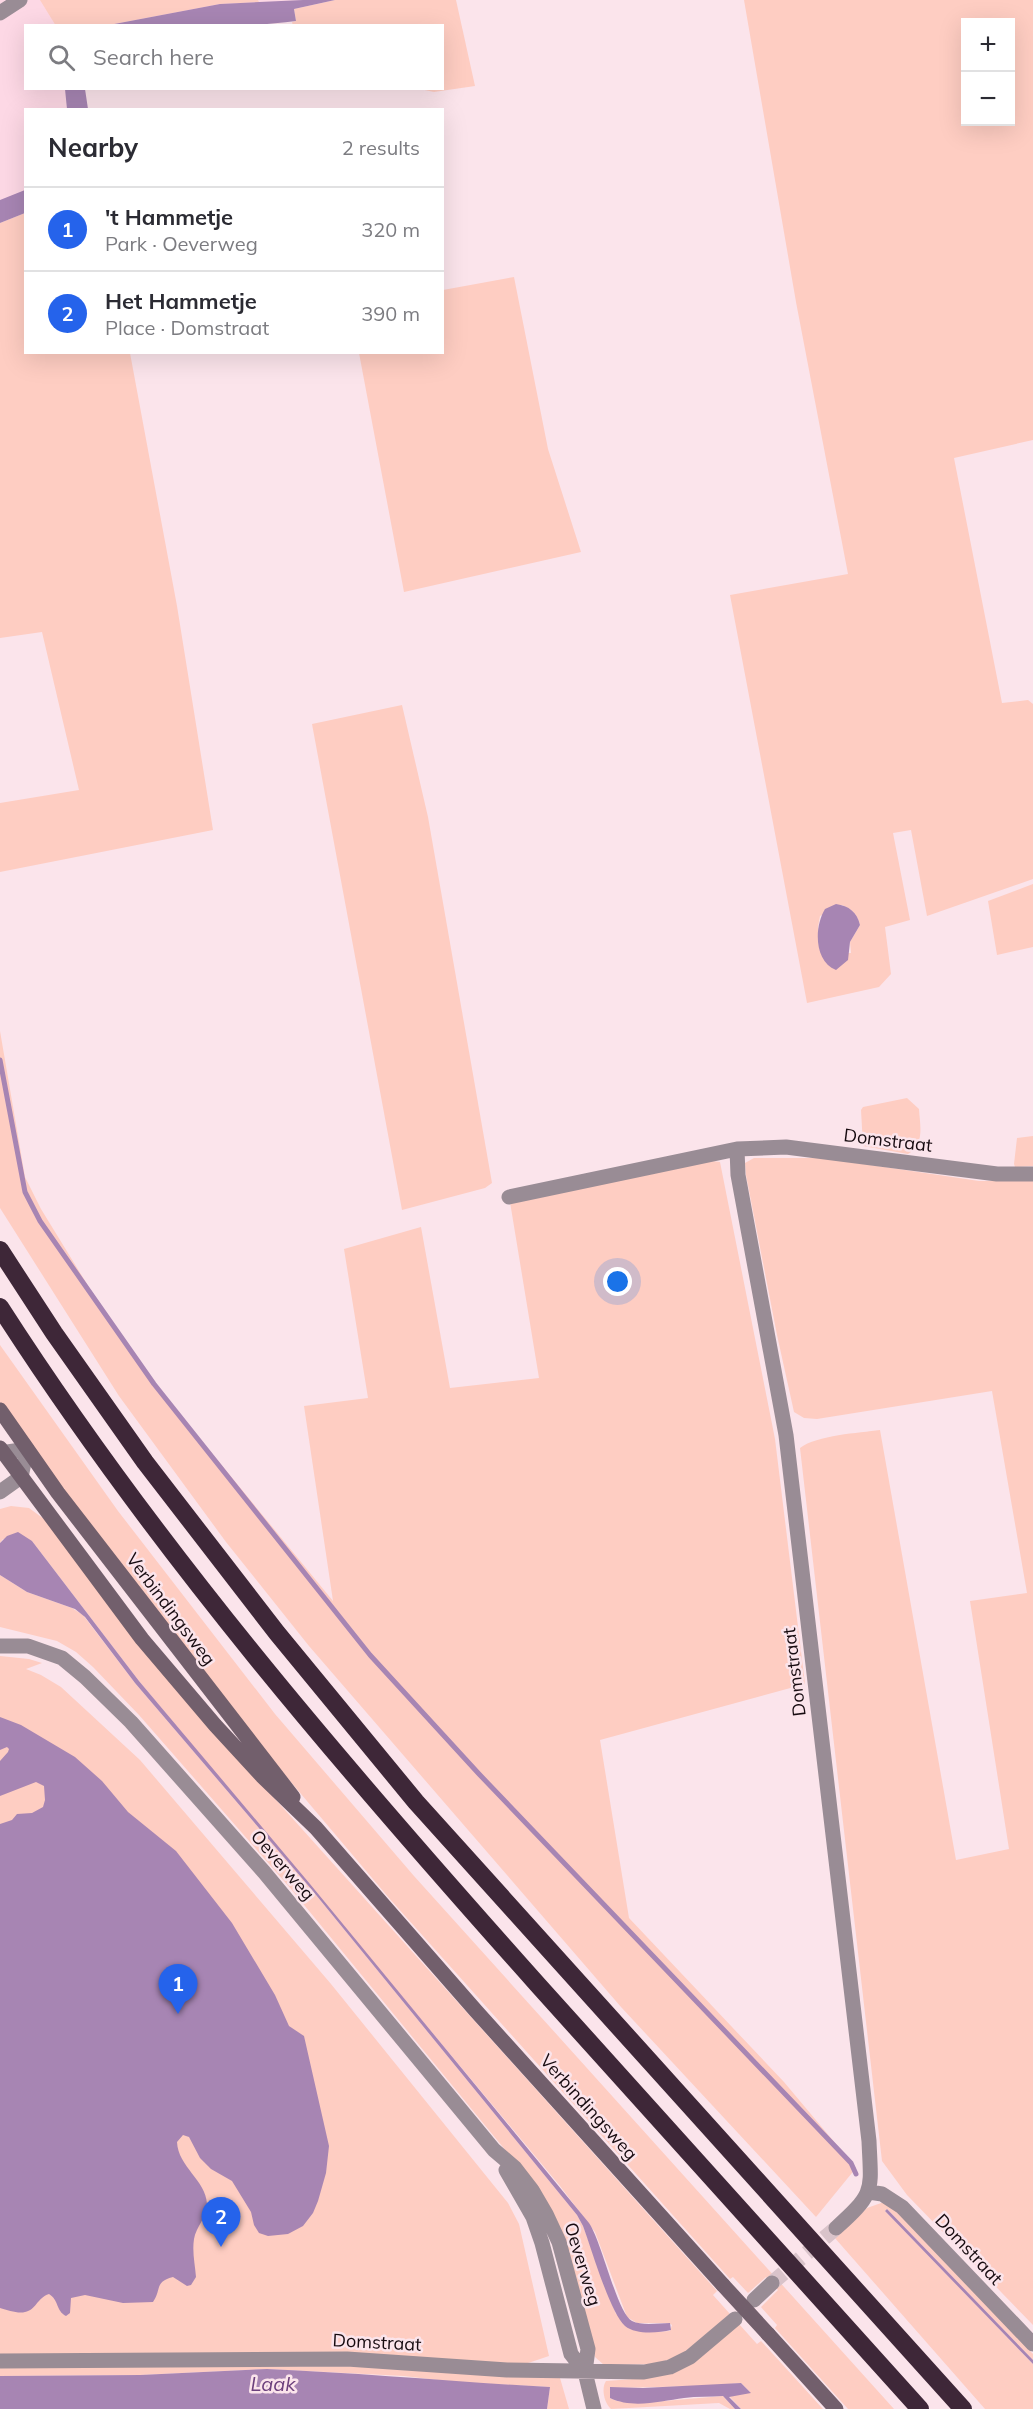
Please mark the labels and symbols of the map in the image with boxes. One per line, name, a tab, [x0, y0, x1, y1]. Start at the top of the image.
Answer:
street label: Domstraat	[842, 1123, 934, 1157]
your location	[603, 1267, 632, 1296]
street label: Verbindingsweg	[121, 1548, 221, 1670]
street label: Domstraat	[777, 1626, 811, 1718]
street label: Oeverweg	[246, 1825, 320, 1905]
pin: 1	[158, 1964, 198, 2014]
street label: Verbindingsweg	[535, 2049, 643, 2165]
pin: 2	[202, 2198, 240, 2247]
street label: Domstraat	[930, 2209, 1008, 2289]
street label: Oeverweg	[559, 2220, 607, 2308]
street label: Domstraat	[332, 2328, 422, 2356]
water label: Laak	[250, 2371, 296, 2396]

